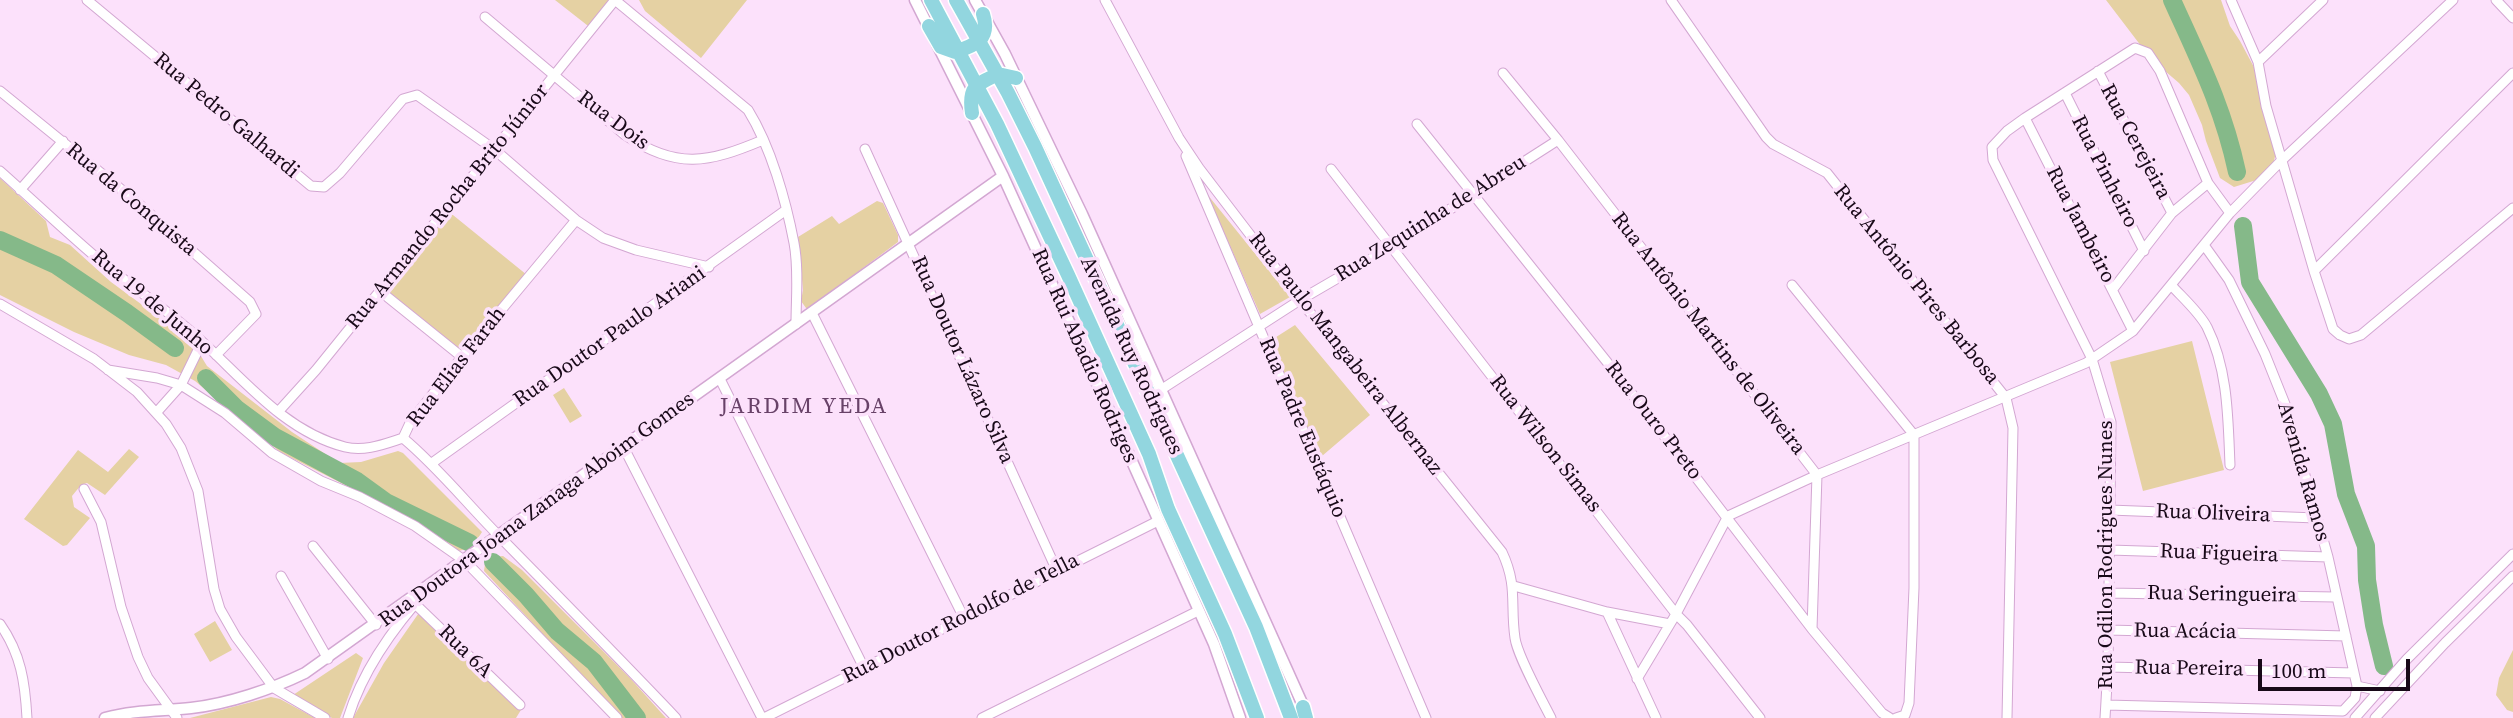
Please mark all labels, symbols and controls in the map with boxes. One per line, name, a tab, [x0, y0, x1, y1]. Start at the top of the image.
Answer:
street label: Rua Pedro Galhardi	[148, 48, 304, 184]
street label: Rua Armando Rocha Brito Júnior	[341, 79, 555, 335]
street label: Rua Cerejeira	[2094, 80, 2176, 204]
street label: Rua Dois	[572, 86, 654, 156]
street label: Rua Pinheiro	[2065, 112, 2143, 232]
street label: Rua da Conquista	[61, 138, 201, 262]
street label: Rua Zequinha de Abreu	[1331, 150, 1531, 288]
street label: Rua Jambeiro	[2040, 163, 2120, 287]
street label: Rua Antônio Pires Barbosa	[1828, 180, 2004, 390]
street label: Rua Antônio Martins de Oliveira	[1605, 208, 1811, 460]
street label: Rua Paulo Mangabeira Albernaz	[1243, 228, 1447, 480]
street label: Rua 19 de Junho	[86, 245, 218, 361]
street label: Rua Rui Abadio Rodriges	[1025, 245, 1143, 467]
street label: Rua Doutor Lázaro Silva	[905, 252, 1019, 468]
street label: Avenida Ruy Rodrigues	[1074, 253, 1188, 459]
street label: Rua Doutor Paulo Ariani	[509, 261, 711, 413]
street label: Rua Elias Farah	[402, 302, 512, 432]
street label: Rua Padre Eustáquio	[1253, 334, 1351, 522]
street label: Rua Ouro Preto	[1599, 357, 1707, 485]
street label: Rua Wilson Simas	[1483, 370, 1607, 518]
street label: Rua Doutora Joana Zanaga Aboim Gomes	[374, 387, 700, 633]
district label: JARDIM YEDA	[721, 393, 887, 421]
street label: Avenida Ramos	[2271, 399, 2335, 545]
street label: Rua Odilon Rodrigues Nunes	[2094, 420, 2120, 690]
street label: Rua Oliveira	[2155, 499, 2271, 529]
street label: Rua Figueira	[2159, 539, 2279, 569]
street label: Rua Doutor Rodolfo de Tella	[839, 548, 1083, 690]
street label: Rua Seringueira	[2147, 581, 2297, 609]
street label: Rua Acácia	[2133, 619, 2237, 645]
street label: Rua 6A	[433, 620, 497, 684]
scale bar	[2261, 644, 2413, 688]
street label: Rua Pereira	[2134, 655, 2244, 683]
text: 100 m	[2271, 656, 2326, 685]

